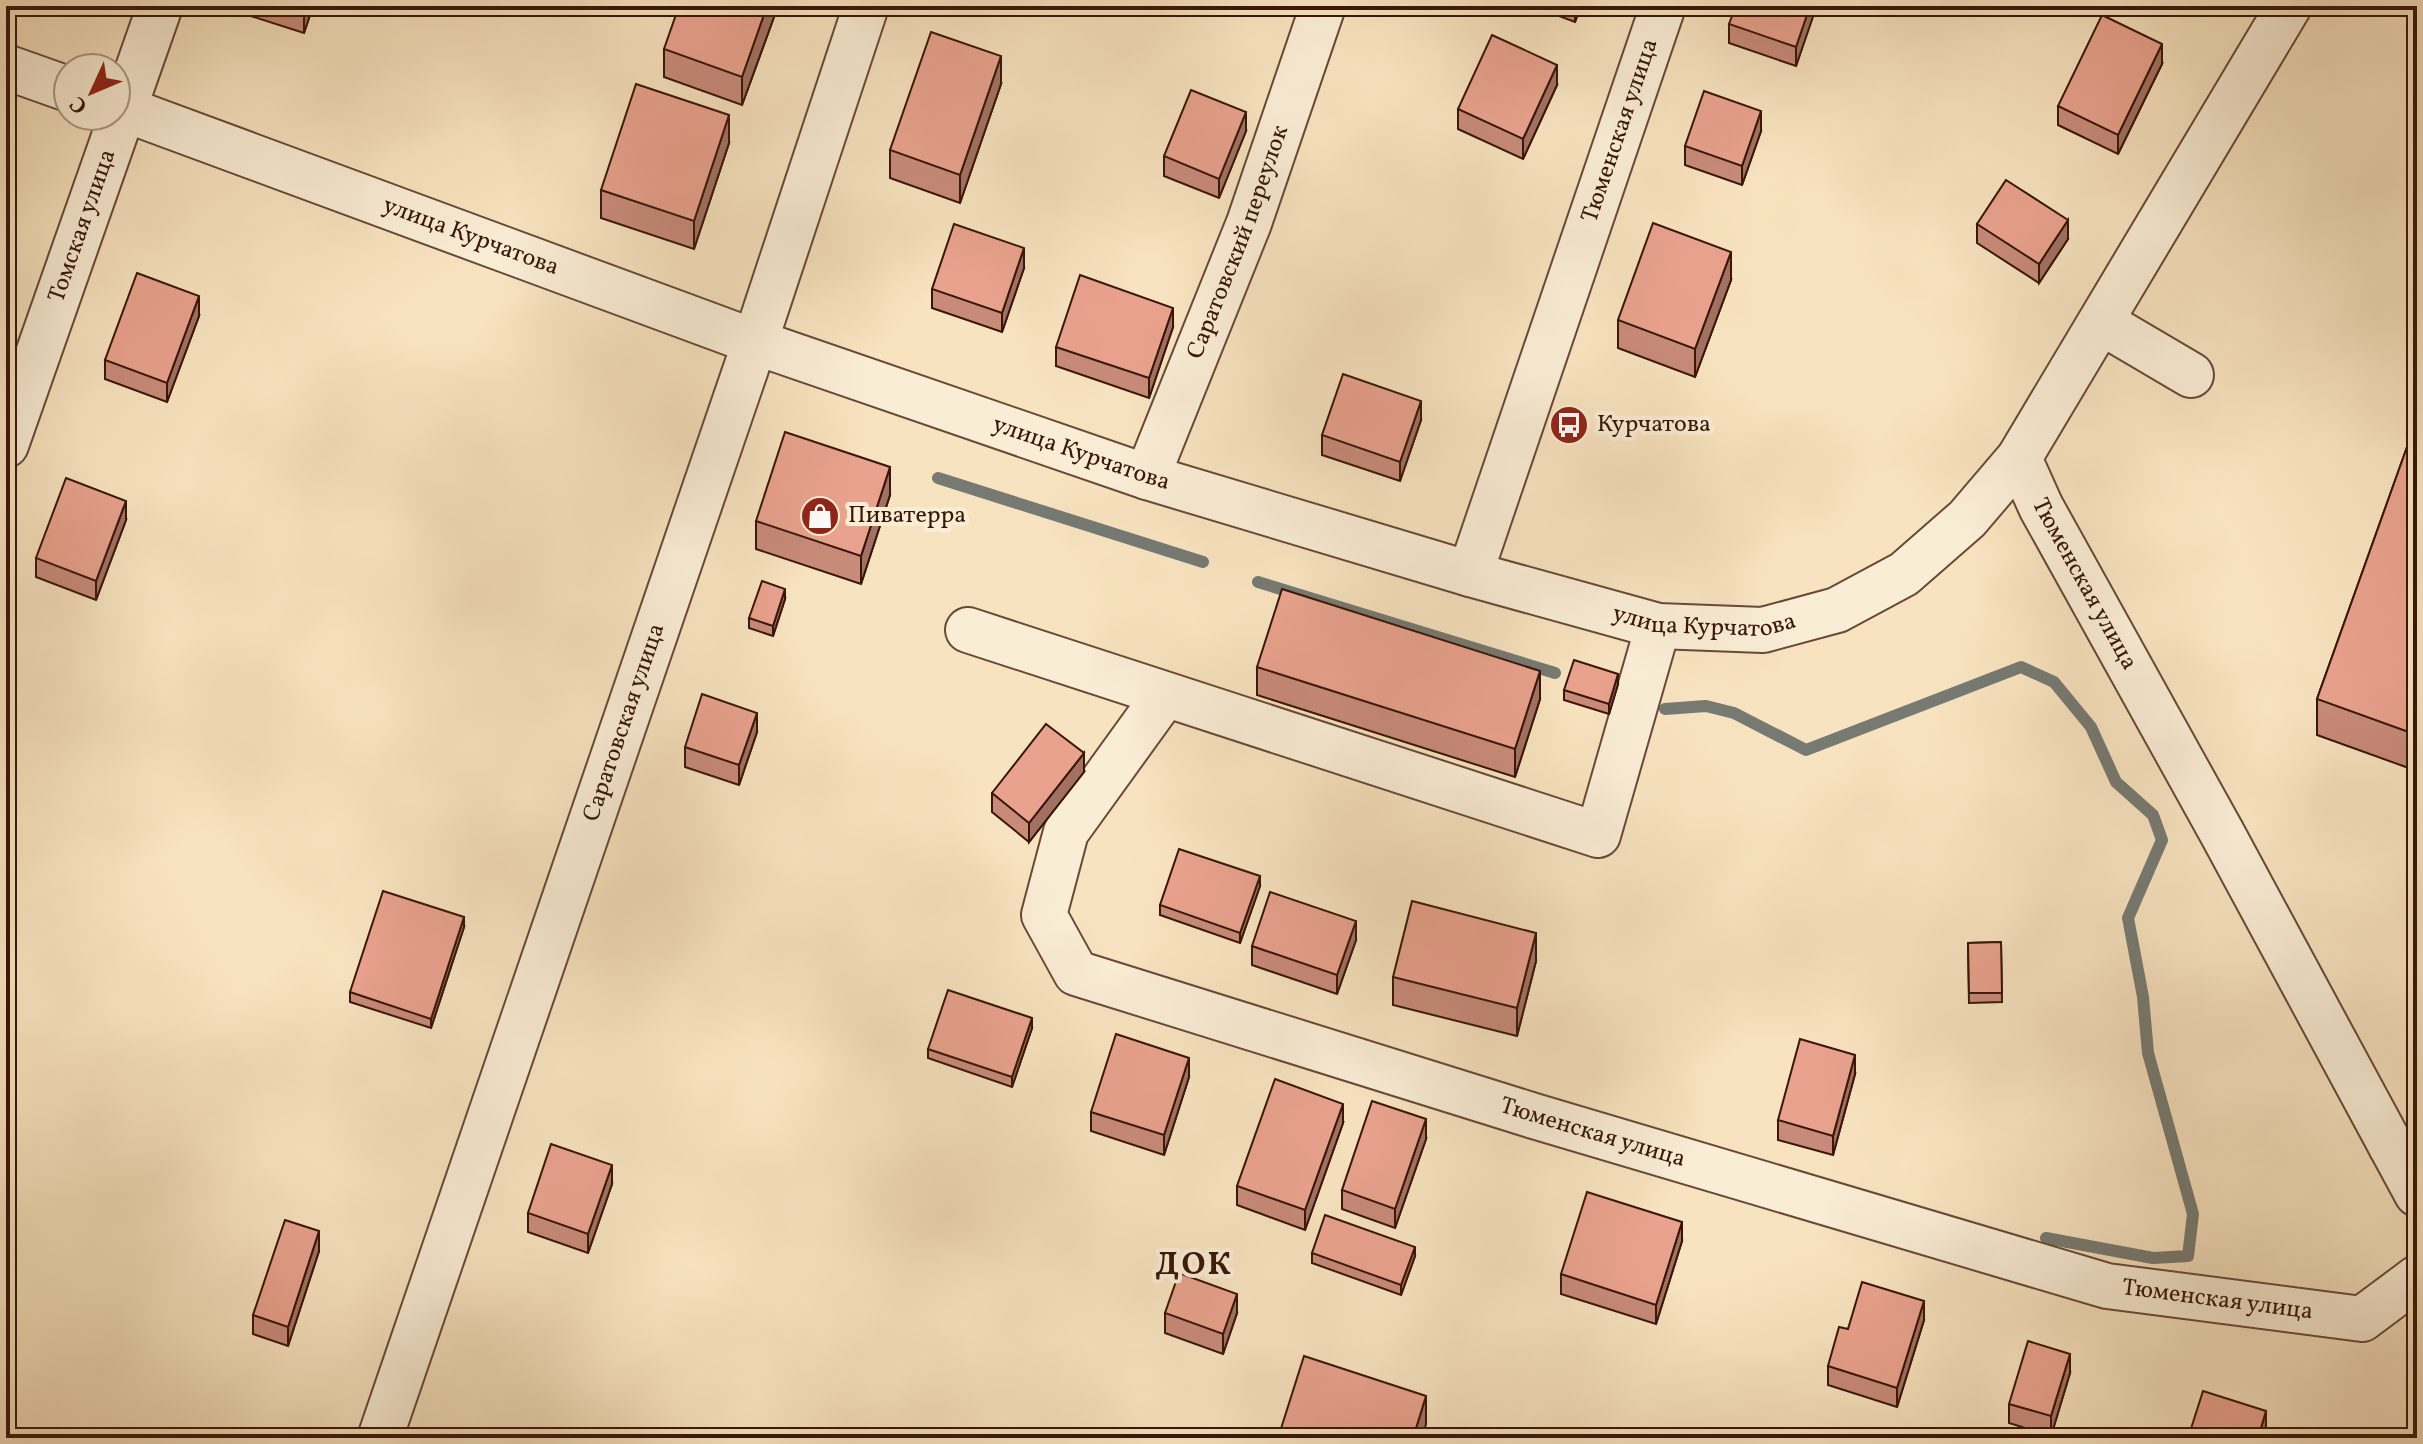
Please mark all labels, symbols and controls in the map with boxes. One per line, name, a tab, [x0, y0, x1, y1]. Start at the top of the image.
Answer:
street label: Тюменская улица	[1574, 34, 1668, 227]
north arrow	[52, 52, 132, 132]
text: С	[63, 88, 95, 120]
street label: Саратовский переулок	[1179, 121, 1298, 364]
street label: Томская улица	[40, 145, 125, 307]
street label: улица Курчатова	[378, 189, 564, 285]
bus stop icon: Курчатова	[1548, 404, 1590, 446]
street label: улица Курчатова	[988, 408, 1174, 500]
place label: Курчатова	[1597, 408, 1711, 442]
street label: Тюменская улица	[2022, 493, 2145, 677]
shop icon: Пиватерра	[799, 495, 841, 537]
place label: Пиватерра	[848, 499, 966, 533]
street label: улица Курчатова	[1608, 597, 1800, 647]
street label: Саратовская улица	[575, 619, 674, 826]
street label: Тюменская улица	[1495, 1089, 1690, 1177]
district label: ДОК	[1155, 1244, 1233, 1288]
street label: Тюменская улица	[2120, 1271, 2315, 1329]

